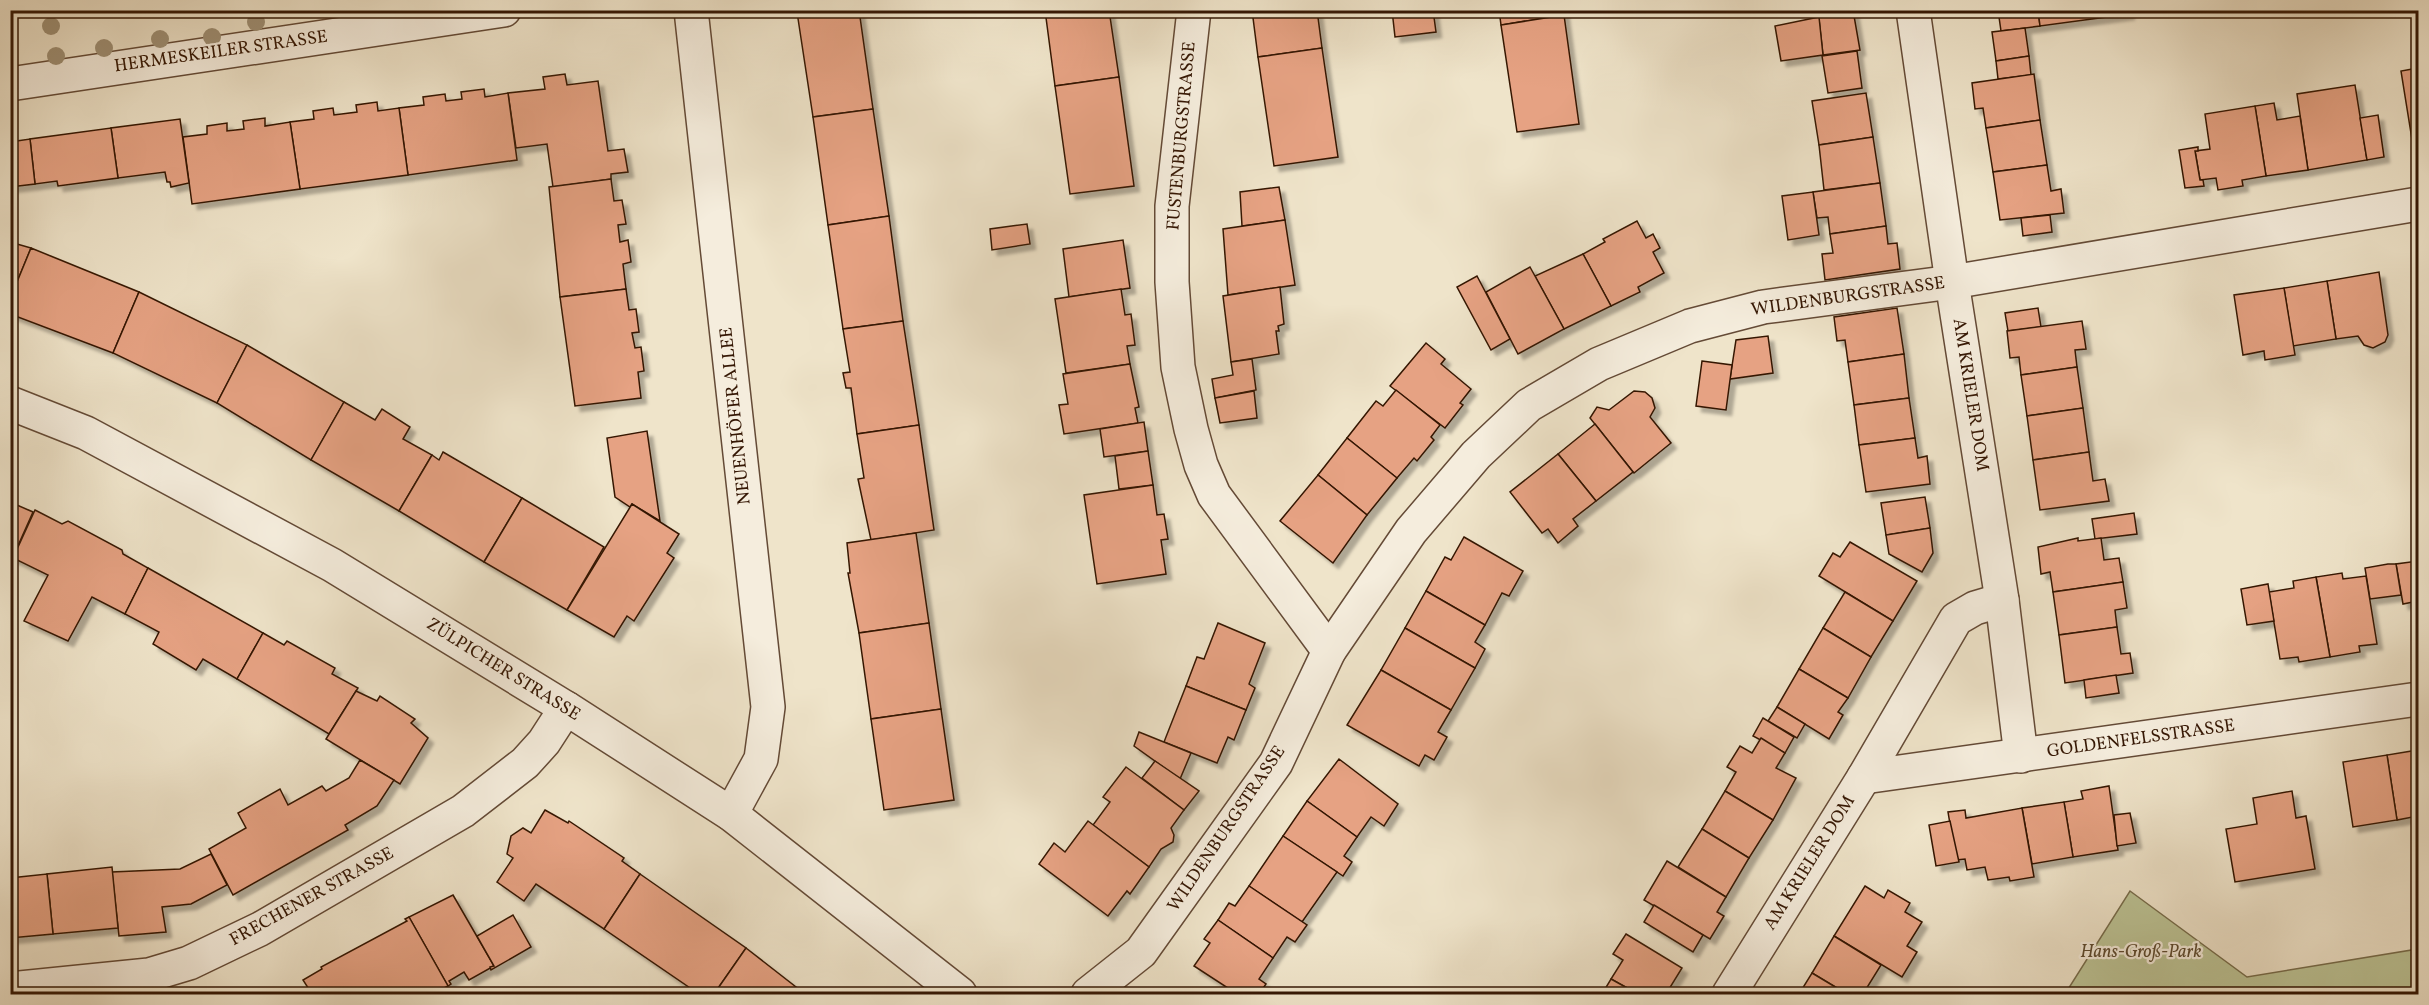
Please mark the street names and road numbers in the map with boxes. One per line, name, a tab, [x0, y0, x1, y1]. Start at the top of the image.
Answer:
street label: HERMESKEILER STRASSE	[113, 25, 330, 79]
street label: FUSTENBURGSTRASSE	[1161, 40, 1203, 231]
street label: WILDENBURGSTRASSE	[1749, 271, 1947, 323]
street label: AM KRIELER DOM	[1946, 317, 1994, 474]
street label: NEUENHÖFER ALLEE	[714, 326, 758, 506]
street label: ZÜLPICHER STRASSE	[421, 612, 585, 728]
street label: GOLDENFELSSTRASSE	[2045, 713, 2237, 765]
street label: WILDENBURGSTRASSE	[1162, 741, 1292, 917]
street label: AM KRIELER DOM	[1758, 791, 1862, 935]
street label: FRECHENER STRASSE	[225, 841, 399, 953]

